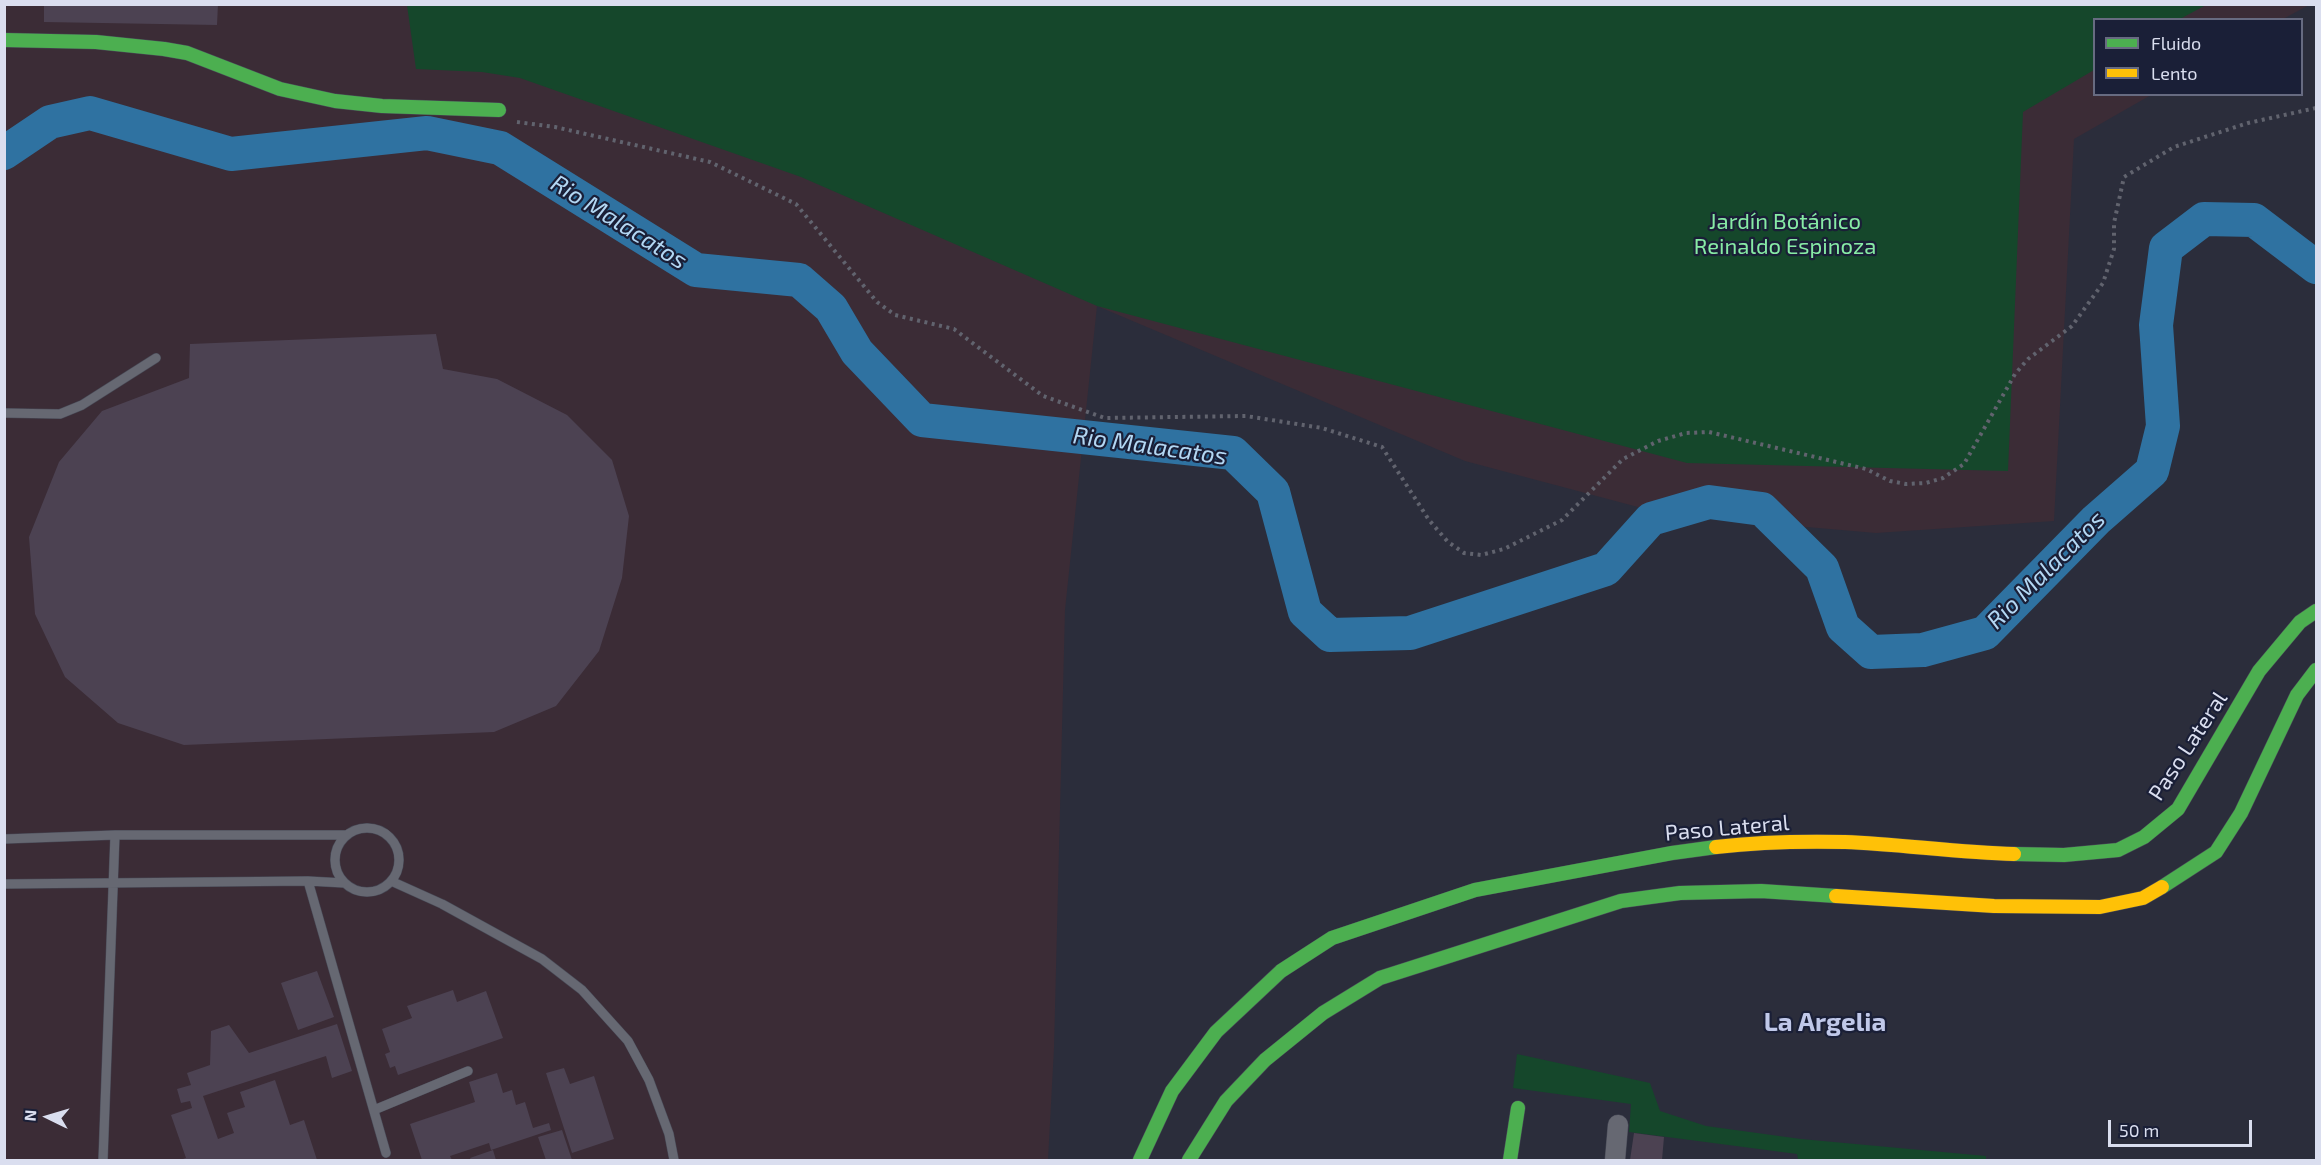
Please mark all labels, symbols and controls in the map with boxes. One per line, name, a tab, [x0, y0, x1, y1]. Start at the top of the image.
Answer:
legend	[2093, 18, 2303, 96]
text: Fluido	[2151, 32, 2201, 54]
text: Lento	[2151, 62, 2197, 84]
water label: Rio Malacatos	[546, 169, 692, 275]
park label: Jardín Botánico Reinaldo Espinoza	[1694, 209, 1876, 260]
water label: Rio Malacatos	[1071, 421, 1229, 471]
water label: Rio Malacatos	[1981, 505, 2111, 635]
street label: Paso Lateral	[2143, 687, 2233, 805]
street label: Paso Lateral	[1664, 809, 1790, 847]
district label: La Argelia	[1764, 1006, 1886, 1038]
north arrow	[18, 1087, 78, 1147]
scale bar	[2111, 1108, 2255, 1146]
text: N	[20, 1109, 40, 1122]
text: 50 m	[2119, 1119, 2159, 1141]

